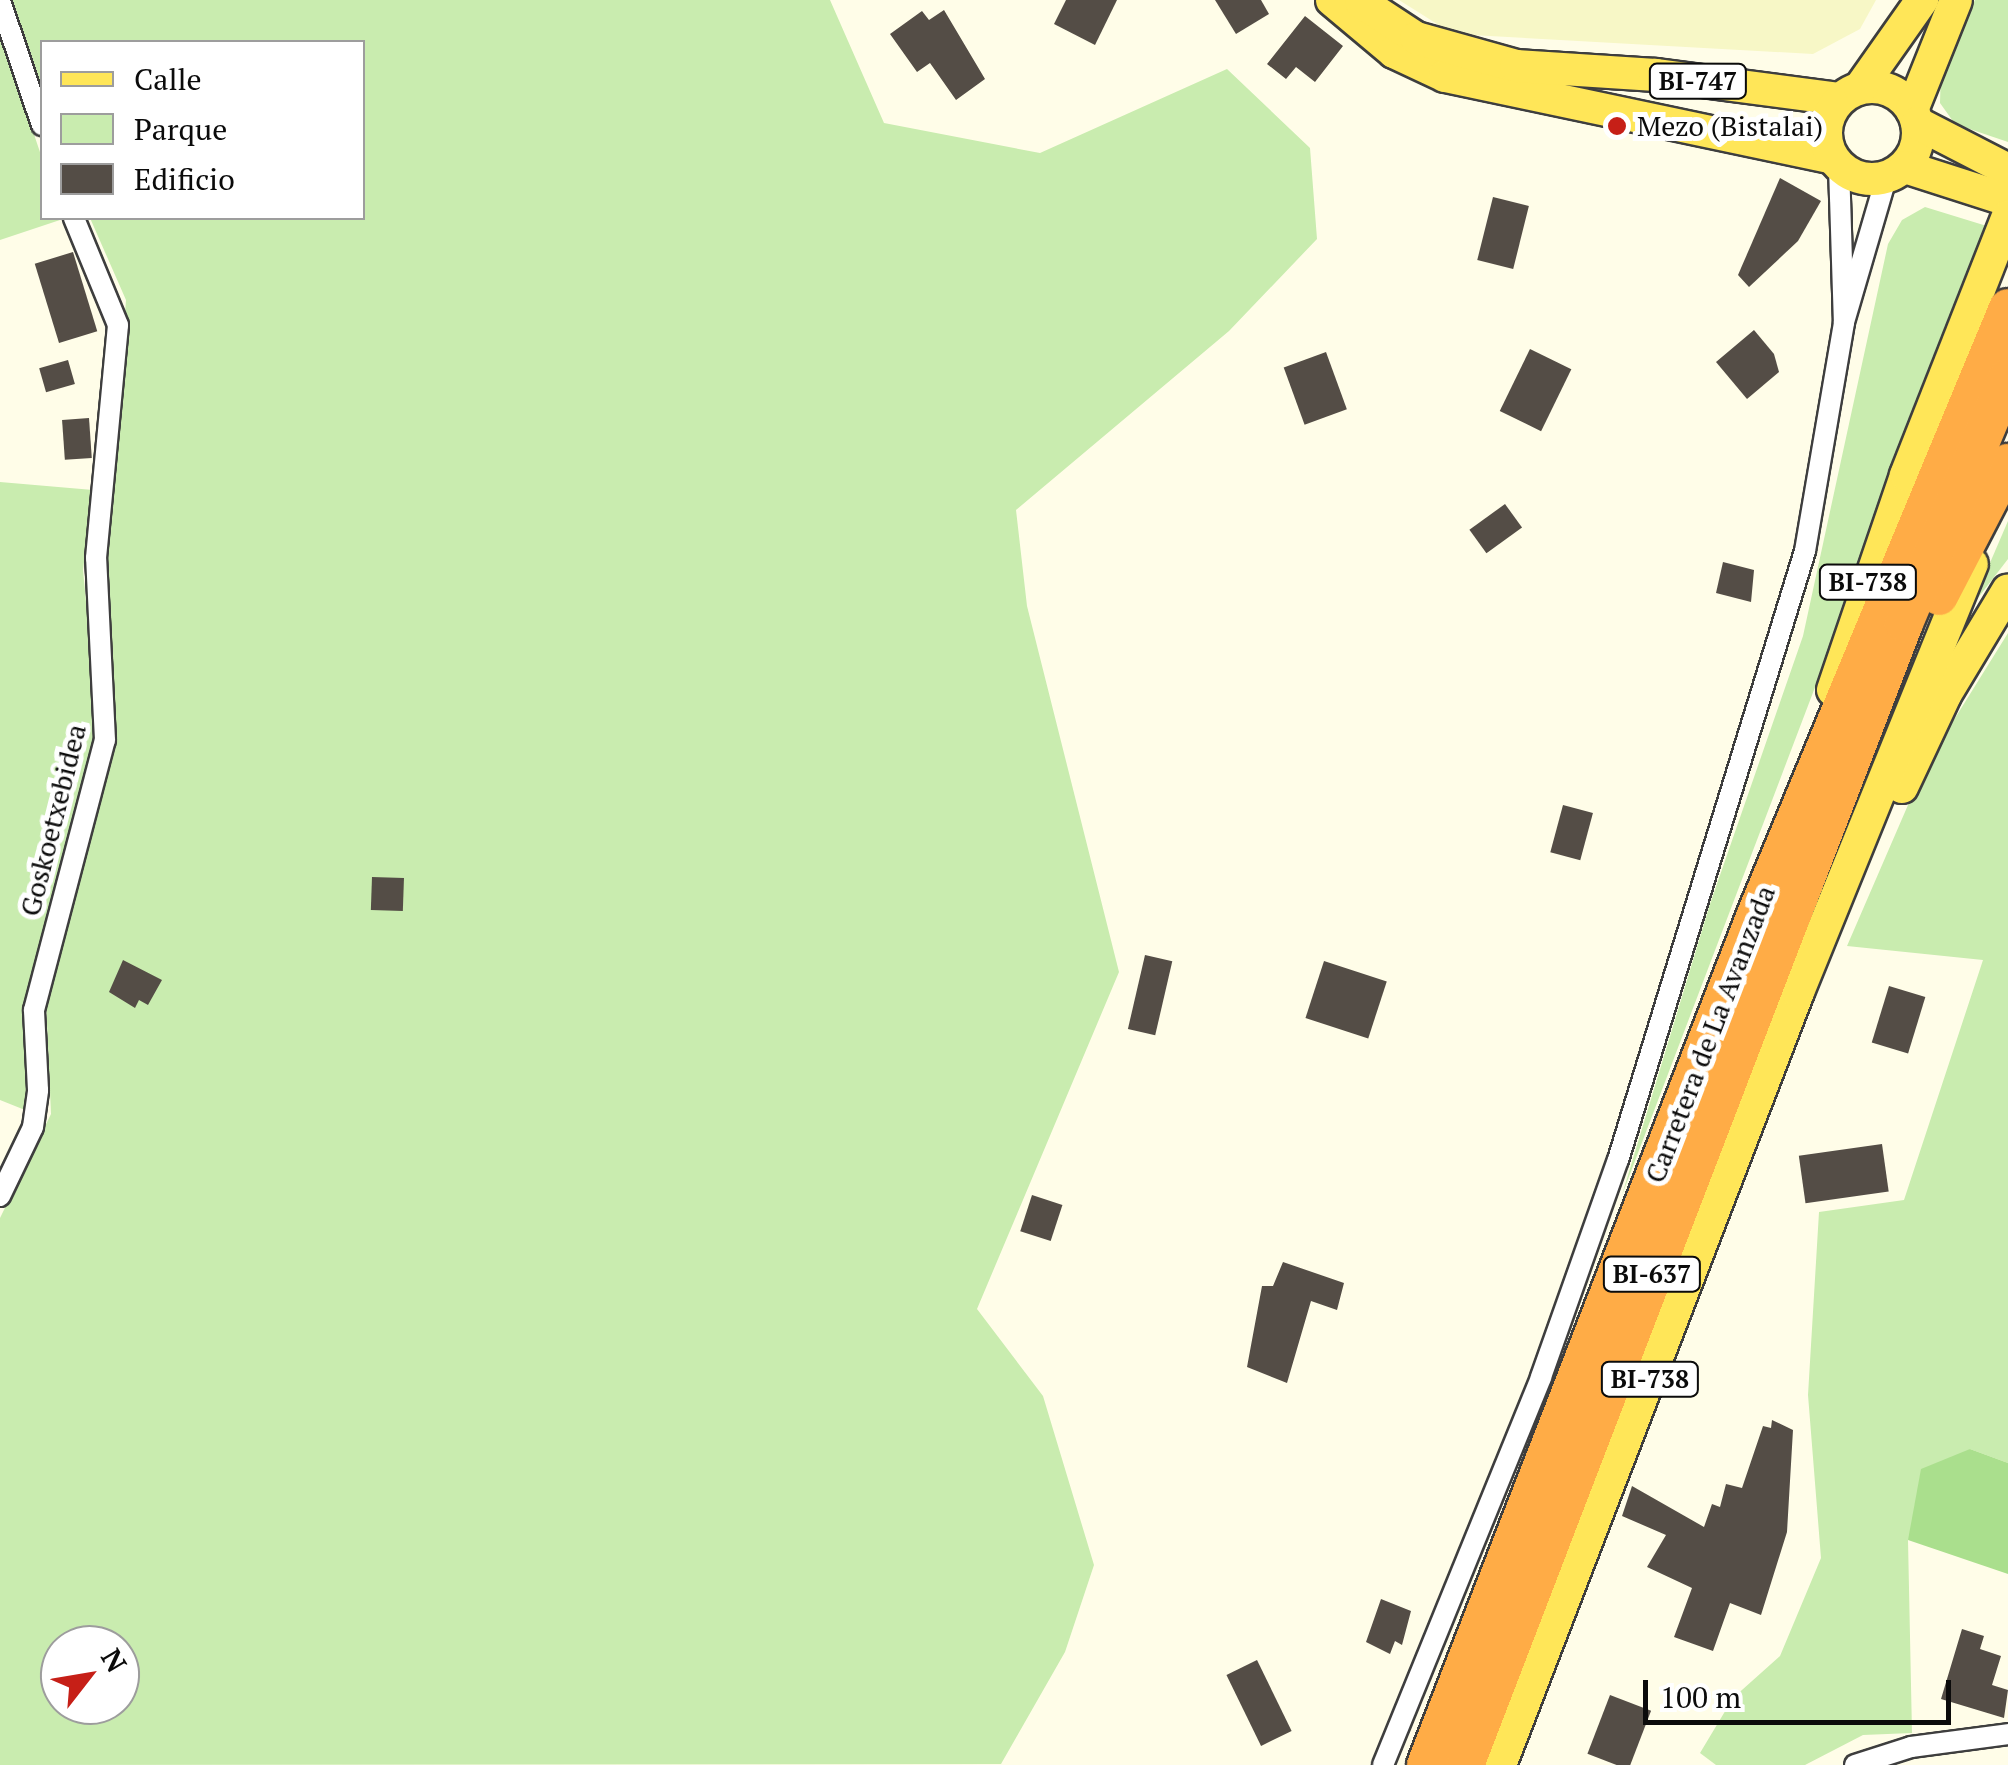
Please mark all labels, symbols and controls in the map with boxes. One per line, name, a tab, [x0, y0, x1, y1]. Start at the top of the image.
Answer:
legend	[40, 40, 365, 220]
text: Calle	[134, 59, 202, 99]
road number: BI-747	[1648, 61, 1748, 101]
text: Parque	[134, 109, 227, 149]
place label: Mezo (Bistalai)	[1637, 109, 1823, 143]
marker: Mezo (Bistalai)	[1606, 115, 1628, 137]
text: Edificio	[134, 159, 235, 199]
road number: BI-738	[1818, 562, 1918, 602]
street label: Goskoetxebidea	[13, 721, 93, 919]
street label: Carretera de La Avanzada	[1638, 880, 1782, 1188]
road number: BI-637	[1602, 1254, 1702, 1294]
road number: BI-738	[1600, 1359, 1700, 1399]
north arrow	[40, 1625, 140, 1725]
text: N	[93, 1642, 136, 1679]
scale bar	[1648, 1660, 1956, 1722]
text: 100 m	[1660, 1677, 1741, 1717]

